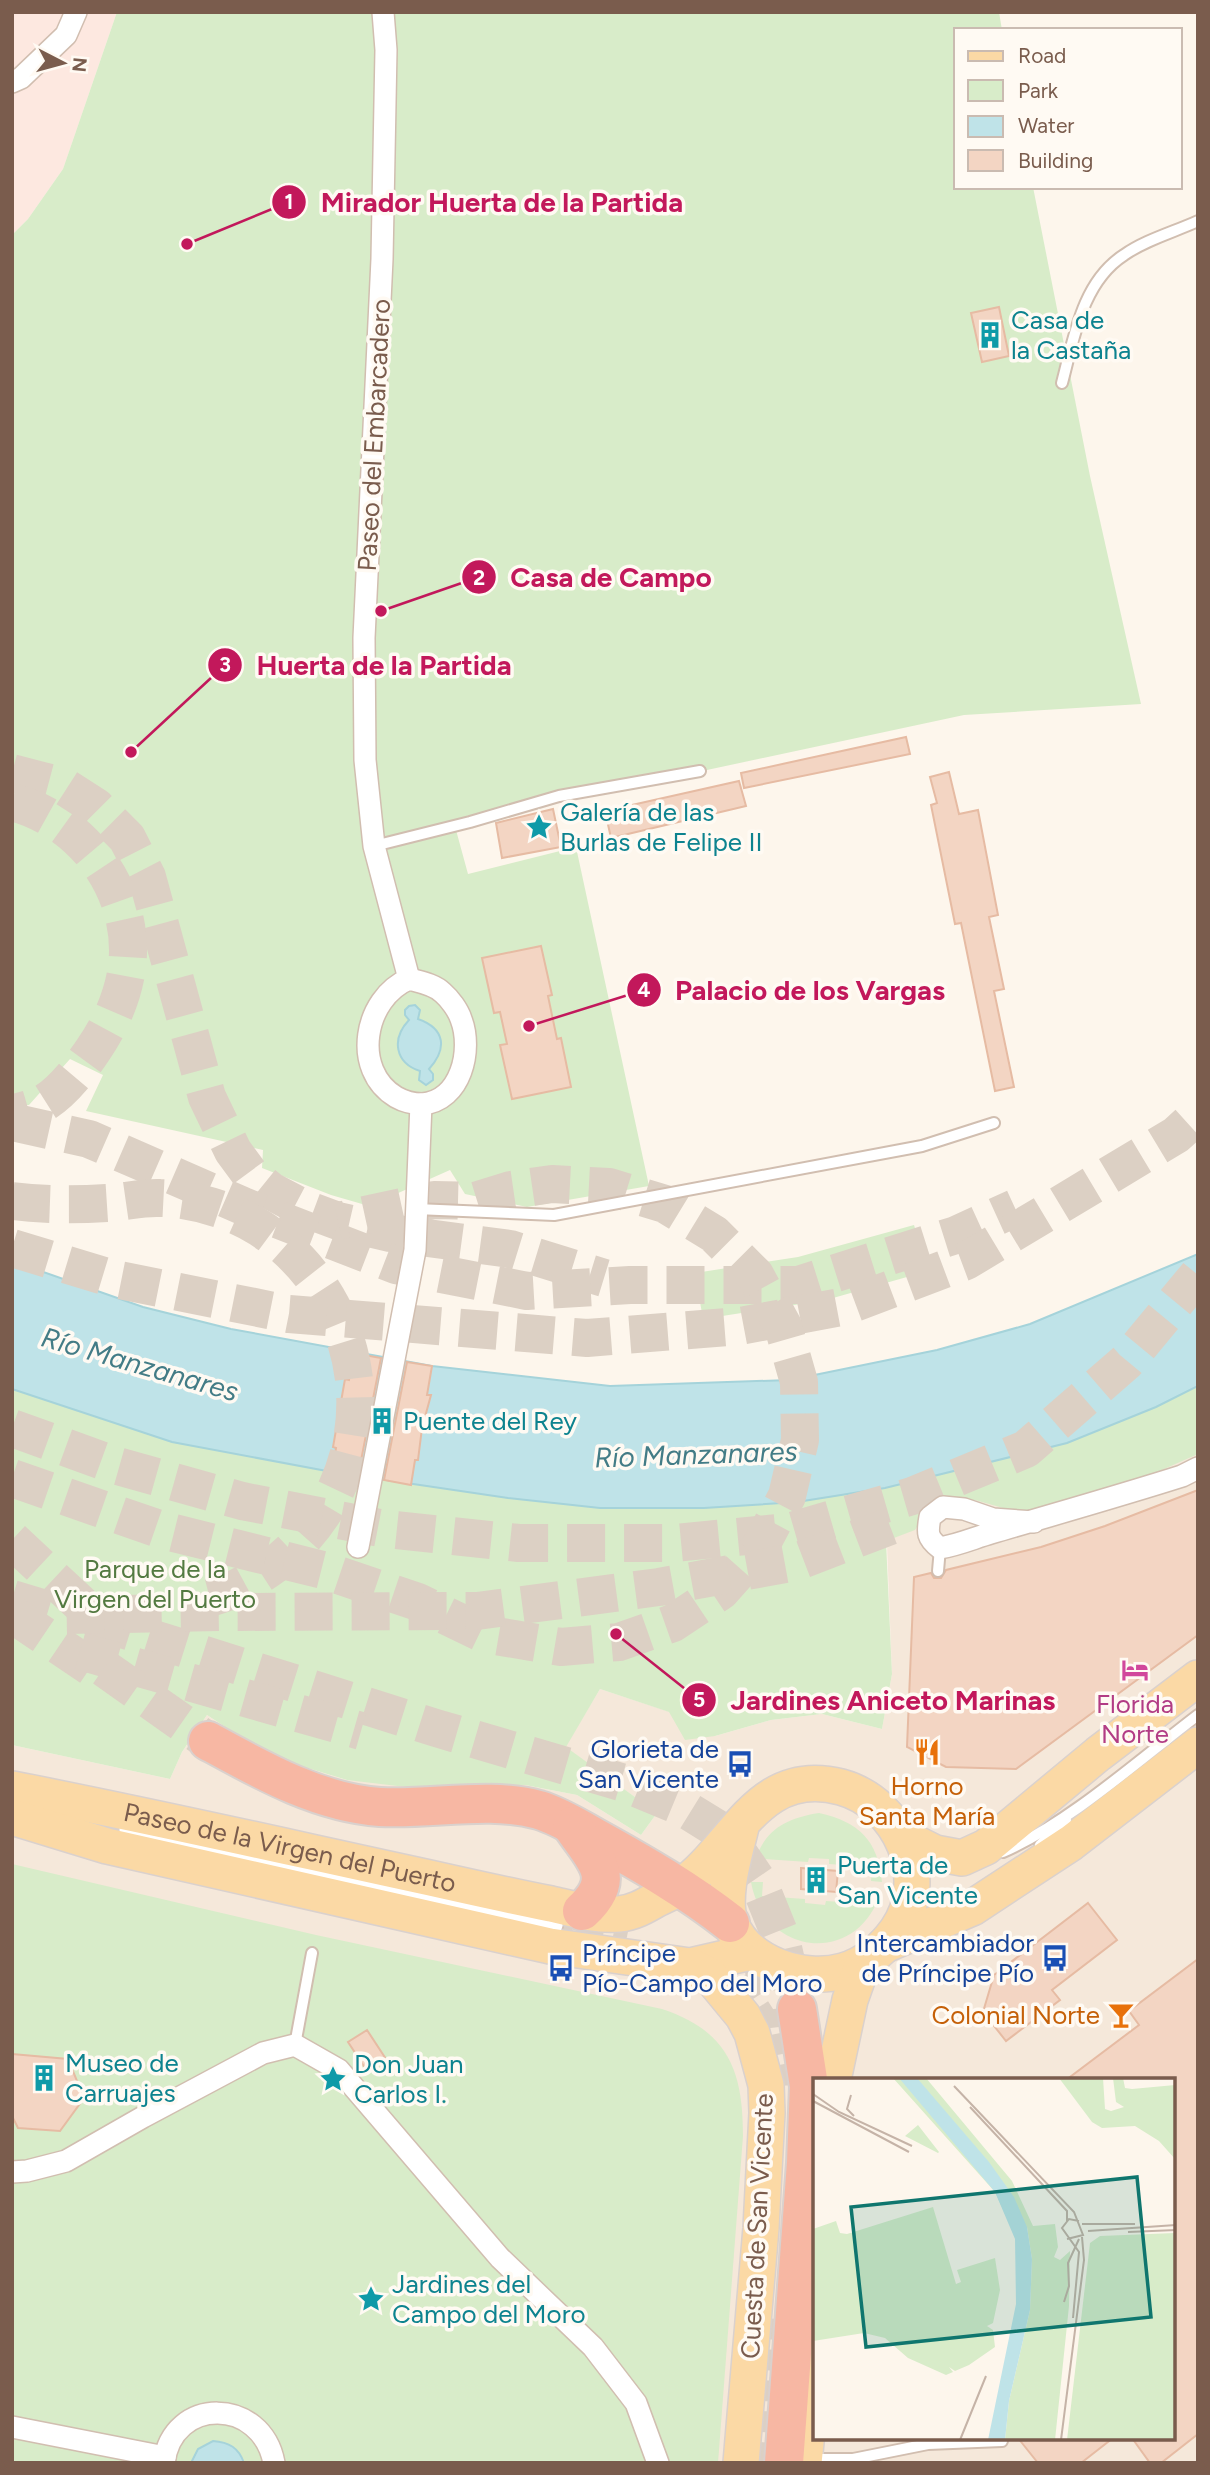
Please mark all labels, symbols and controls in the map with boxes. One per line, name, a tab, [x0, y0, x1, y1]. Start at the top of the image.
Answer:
north arrow	[28, 28, 98, 98]
legend	[954, 28, 1182, 189]
text: Road	[1018, 43, 1066, 68]
text: N	[67, 56, 92, 73]
text: Park	[1018, 78, 1059, 103]
text: Water	[1018, 113, 1074, 138]
text: Building	[1018, 148, 1093, 173]
callout: Mirador Huerta de la Partida	[272, 178, 697, 227]
text: Mirador Huerta de la Partida	[321, 185, 683, 219]
text: 1	[285, 189, 293, 214]
street label: Paseo del Embarcadero	[351, 298, 397, 572]
place label: Casa de la Castaña	[1011, 304, 1131, 366]
building icon: Casa de la Castaña	[975, 320, 1005, 350]
callout: Casa de Campo	[462, 553, 726, 602]
text: Casa de Campo	[510, 560, 712, 594]
text: 2	[473, 565, 485, 590]
callout: Huerta de la Partida	[207, 640, 525, 689]
text: Huerta de la Partida	[256, 648, 512, 682]
text: 3	[219, 652, 231, 677]
place label: Galería de las Burlas de Felipe II	[560, 796, 763, 858]
place icon: Galería de las Burlas de Felipe II	[524, 812, 554, 842]
callout: Palacio de los Vargas	[626, 966, 959, 1015]
text: Palacio de los Vargas	[675, 973, 945, 1007]
text: 4	[637, 977, 651, 1002]
water label: Río Manzanares	[38, 1320, 242, 1408]
place label: Puente del Rey	[403, 1405, 577, 1437]
building icon: Puente del Rey	[367, 1406, 397, 1436]
water label: Río Manzanares	[594, 1433, 798, 1475]
park label: Parque de la Virgen del Puerto	[54, 1553, 256, 1615]
hotel icon: Florida Norte	[1120, 1655, 1150, 1685]
callout: Jardines Aniceto Marinas	[681, 1675, 1069, 1724]
text: Jardines Aniceto Marinas	[731, 1683, 1055, 1717]
text: 5	[693, 1687, 705, 1712]
place label: Florida Norte	[1096, 1688, 1174, 1750]
place label: Glorieta de San Vicente	[578, 1733, 719, 1795]
restaurant icon: Horno Santa María	[912, 1737, 942, 1767]
bus stop icon: Glorieta de San Vicente	[725, 1749, 755, 1779]
place label: Horno Santa María	[859, 1770, 995, 1832]
street label: Paseo de la Virgen del Puerto	[121, 1796, 459, 1899]
place label: Puerta de San Vicente	[837, 1849, 978, 1911]
building icon: Puerta de San Vicente	[801, 1865, 831, 1895]
place label: Intercambiador de Príncipe Pío	[857, 1927, 1034, 1989]
place label: Príncipe Pío-Campo del Moro	[582, 1937, 823, 1999]
bus stop icon: Intercambiador de Príncipe Pío	[1040, 1943, 1070, 1973]
bus stop icon: Príncipe Pío-Campo del Moro	[546, 1953, 576, 1983]
place label: Colonial Norte	[931, 1999, 1100, 2031]
bar icon: Colonial Norte	[1106, 2000, 1136, 2030]
place label: Museo de Carruajes	[65, 2047, 179, 2109]
place label: Don Juan Carlos I.	[354, 2048, 464, 2110]
building icon: Museo de Carruajes	[29, 2063, 59, 2093]
place icon: Don Juan Carlos I.	[318, 2064, 348, 2094]
inset map	[813, 2078, 1175, 2440]
street label: Cuesta de San Vicente	[734, 2092, 780, 2360]
place label: Jardines del Campo del Moro	[392, 2268, 586, 2330]
place icon: Jardines del Campo del Moro	[356, 2284, 386, 2314]

